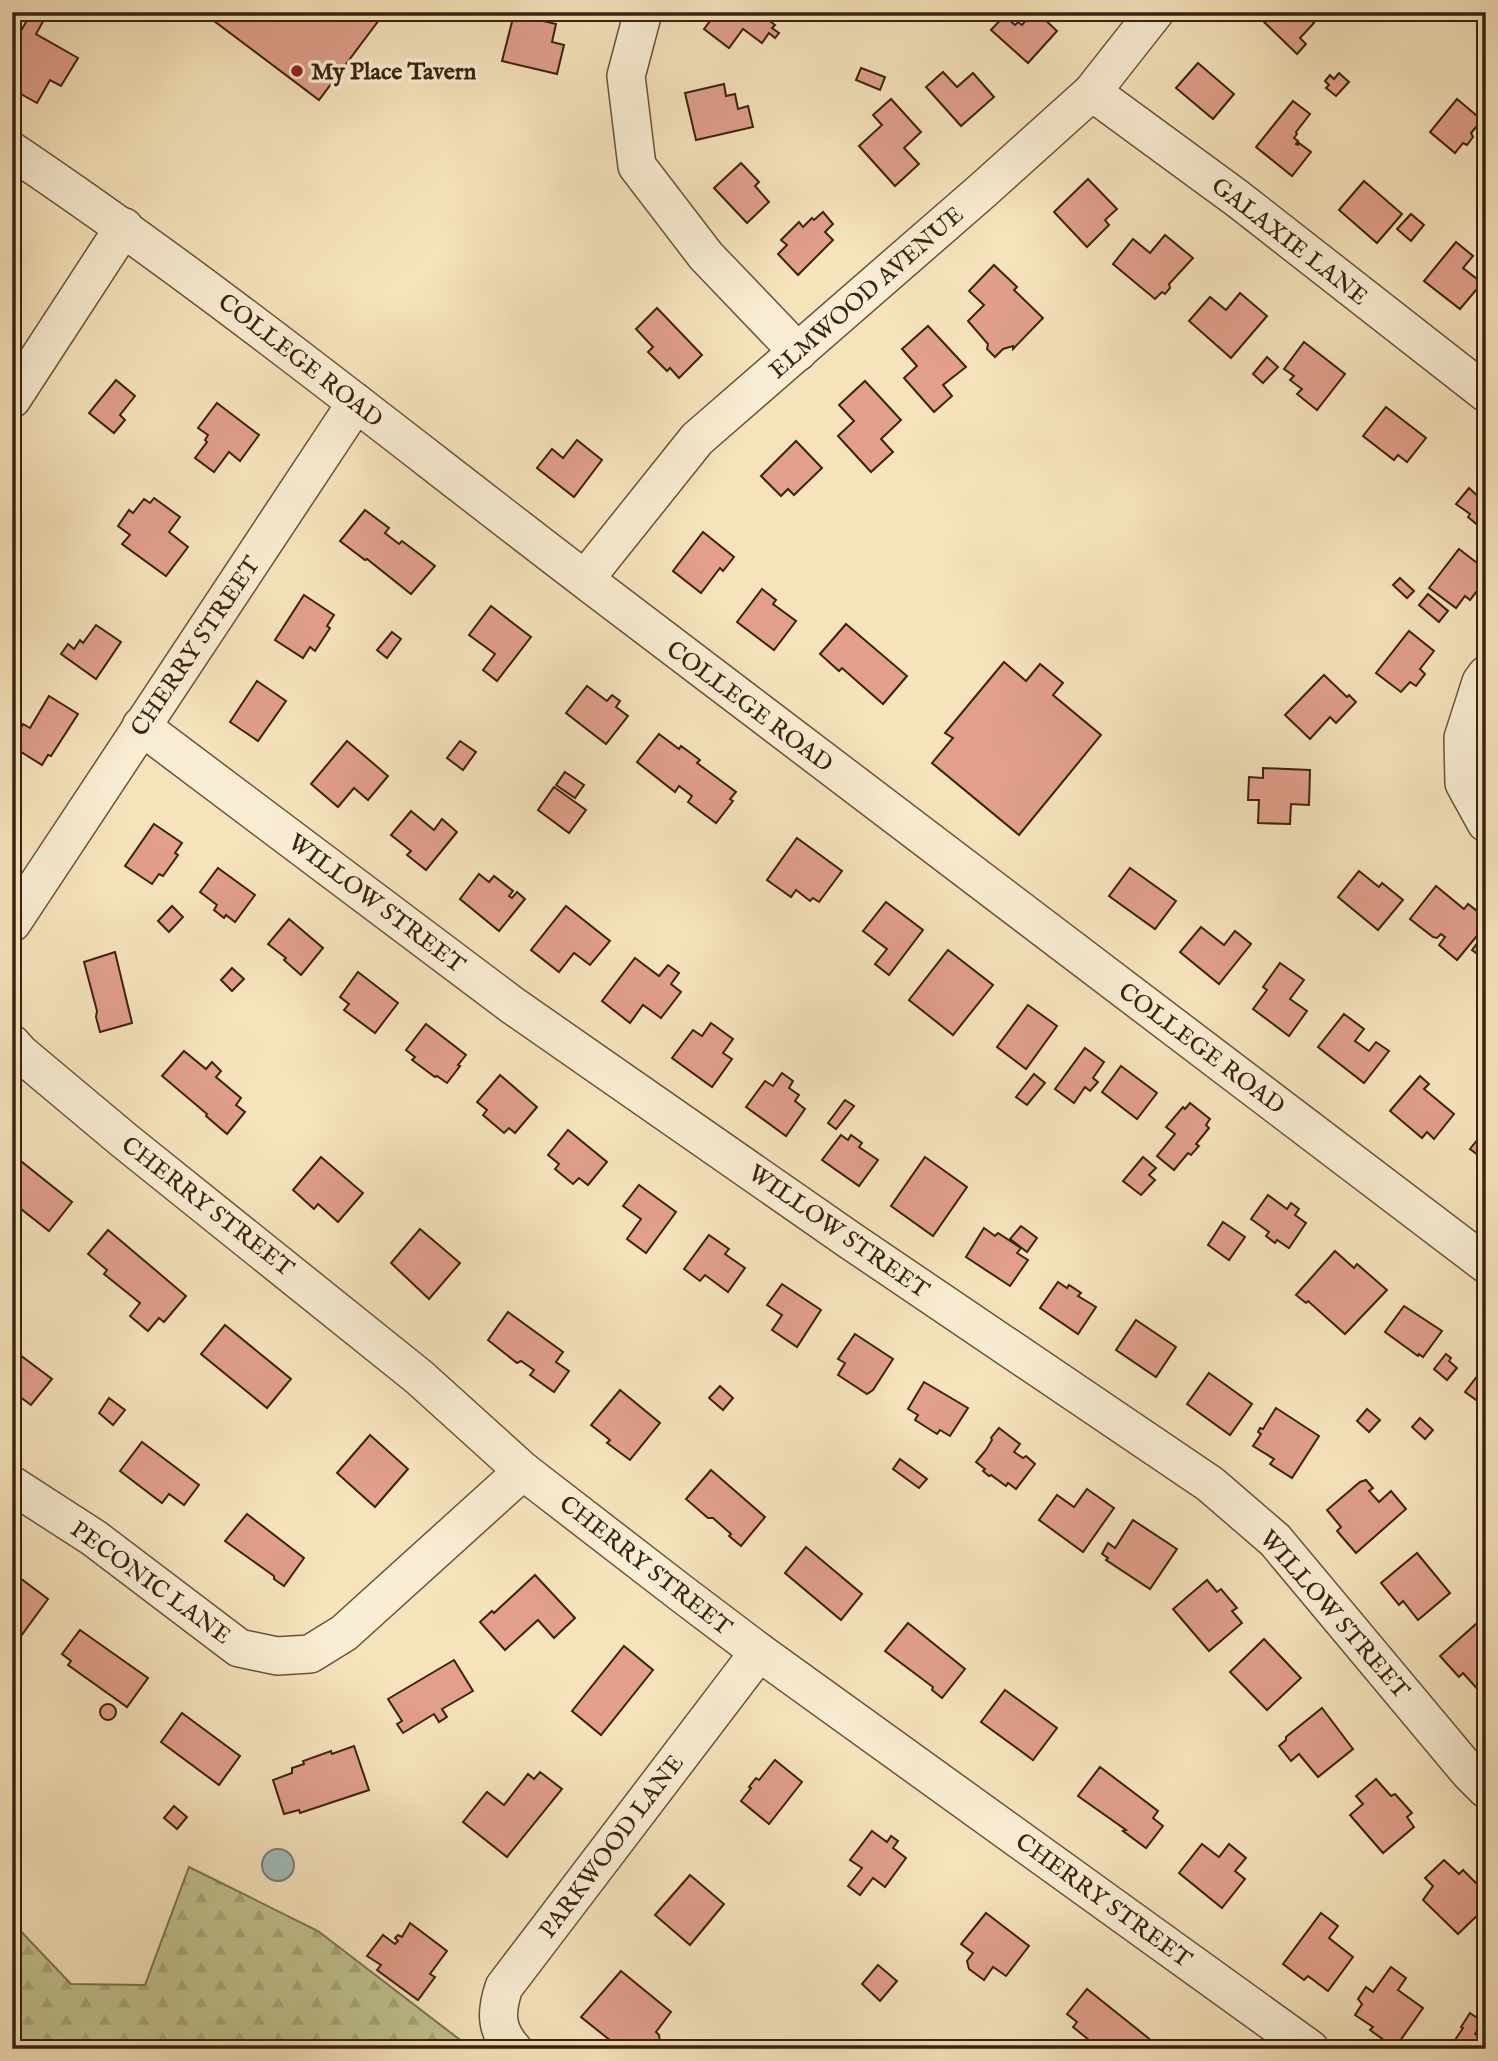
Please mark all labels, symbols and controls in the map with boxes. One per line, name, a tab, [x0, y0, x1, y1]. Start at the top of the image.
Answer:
place label: My Place Tavern	[311, 57, 477, 88]
marker: My Place Tavern	[289, 63, 305, 79]
street label: GALAXIE LANE	[1204, 171, 1374, 313]
street label: ELMWOOD AVENUE	[763, 200, 971, 386]
street label: COLLEGE ROAD	[211, 287, 389, 435]
street label: CHERRY STREET	[125, 550, 268, 743]
street label: COLLEGE ROAD	[659, 634, 839, 780]
street label: WILLOW STREET	[281, 827, 471, 981]
street label: COLLEGE ROAD	[1111, 976, 1291, 1122]
street label: CHERRY STREET	[115, 1130, 300, 1285]
street label: WILLOW STREET	[742, 1158, 935, 1307]
street label: CHERRY STREET	[553, 1489, 738, 1644]
street label: PECONIC LANE	[64, 1514, 237, 1652]
street label: WILLOW STREET	[1252, 1524, 1416, 1706]
street label: PARKWOOD LANE	[533, 1749, 691, 1945]
street label: CHERRY STREET	[1009, 1827, 1198, 1976]

